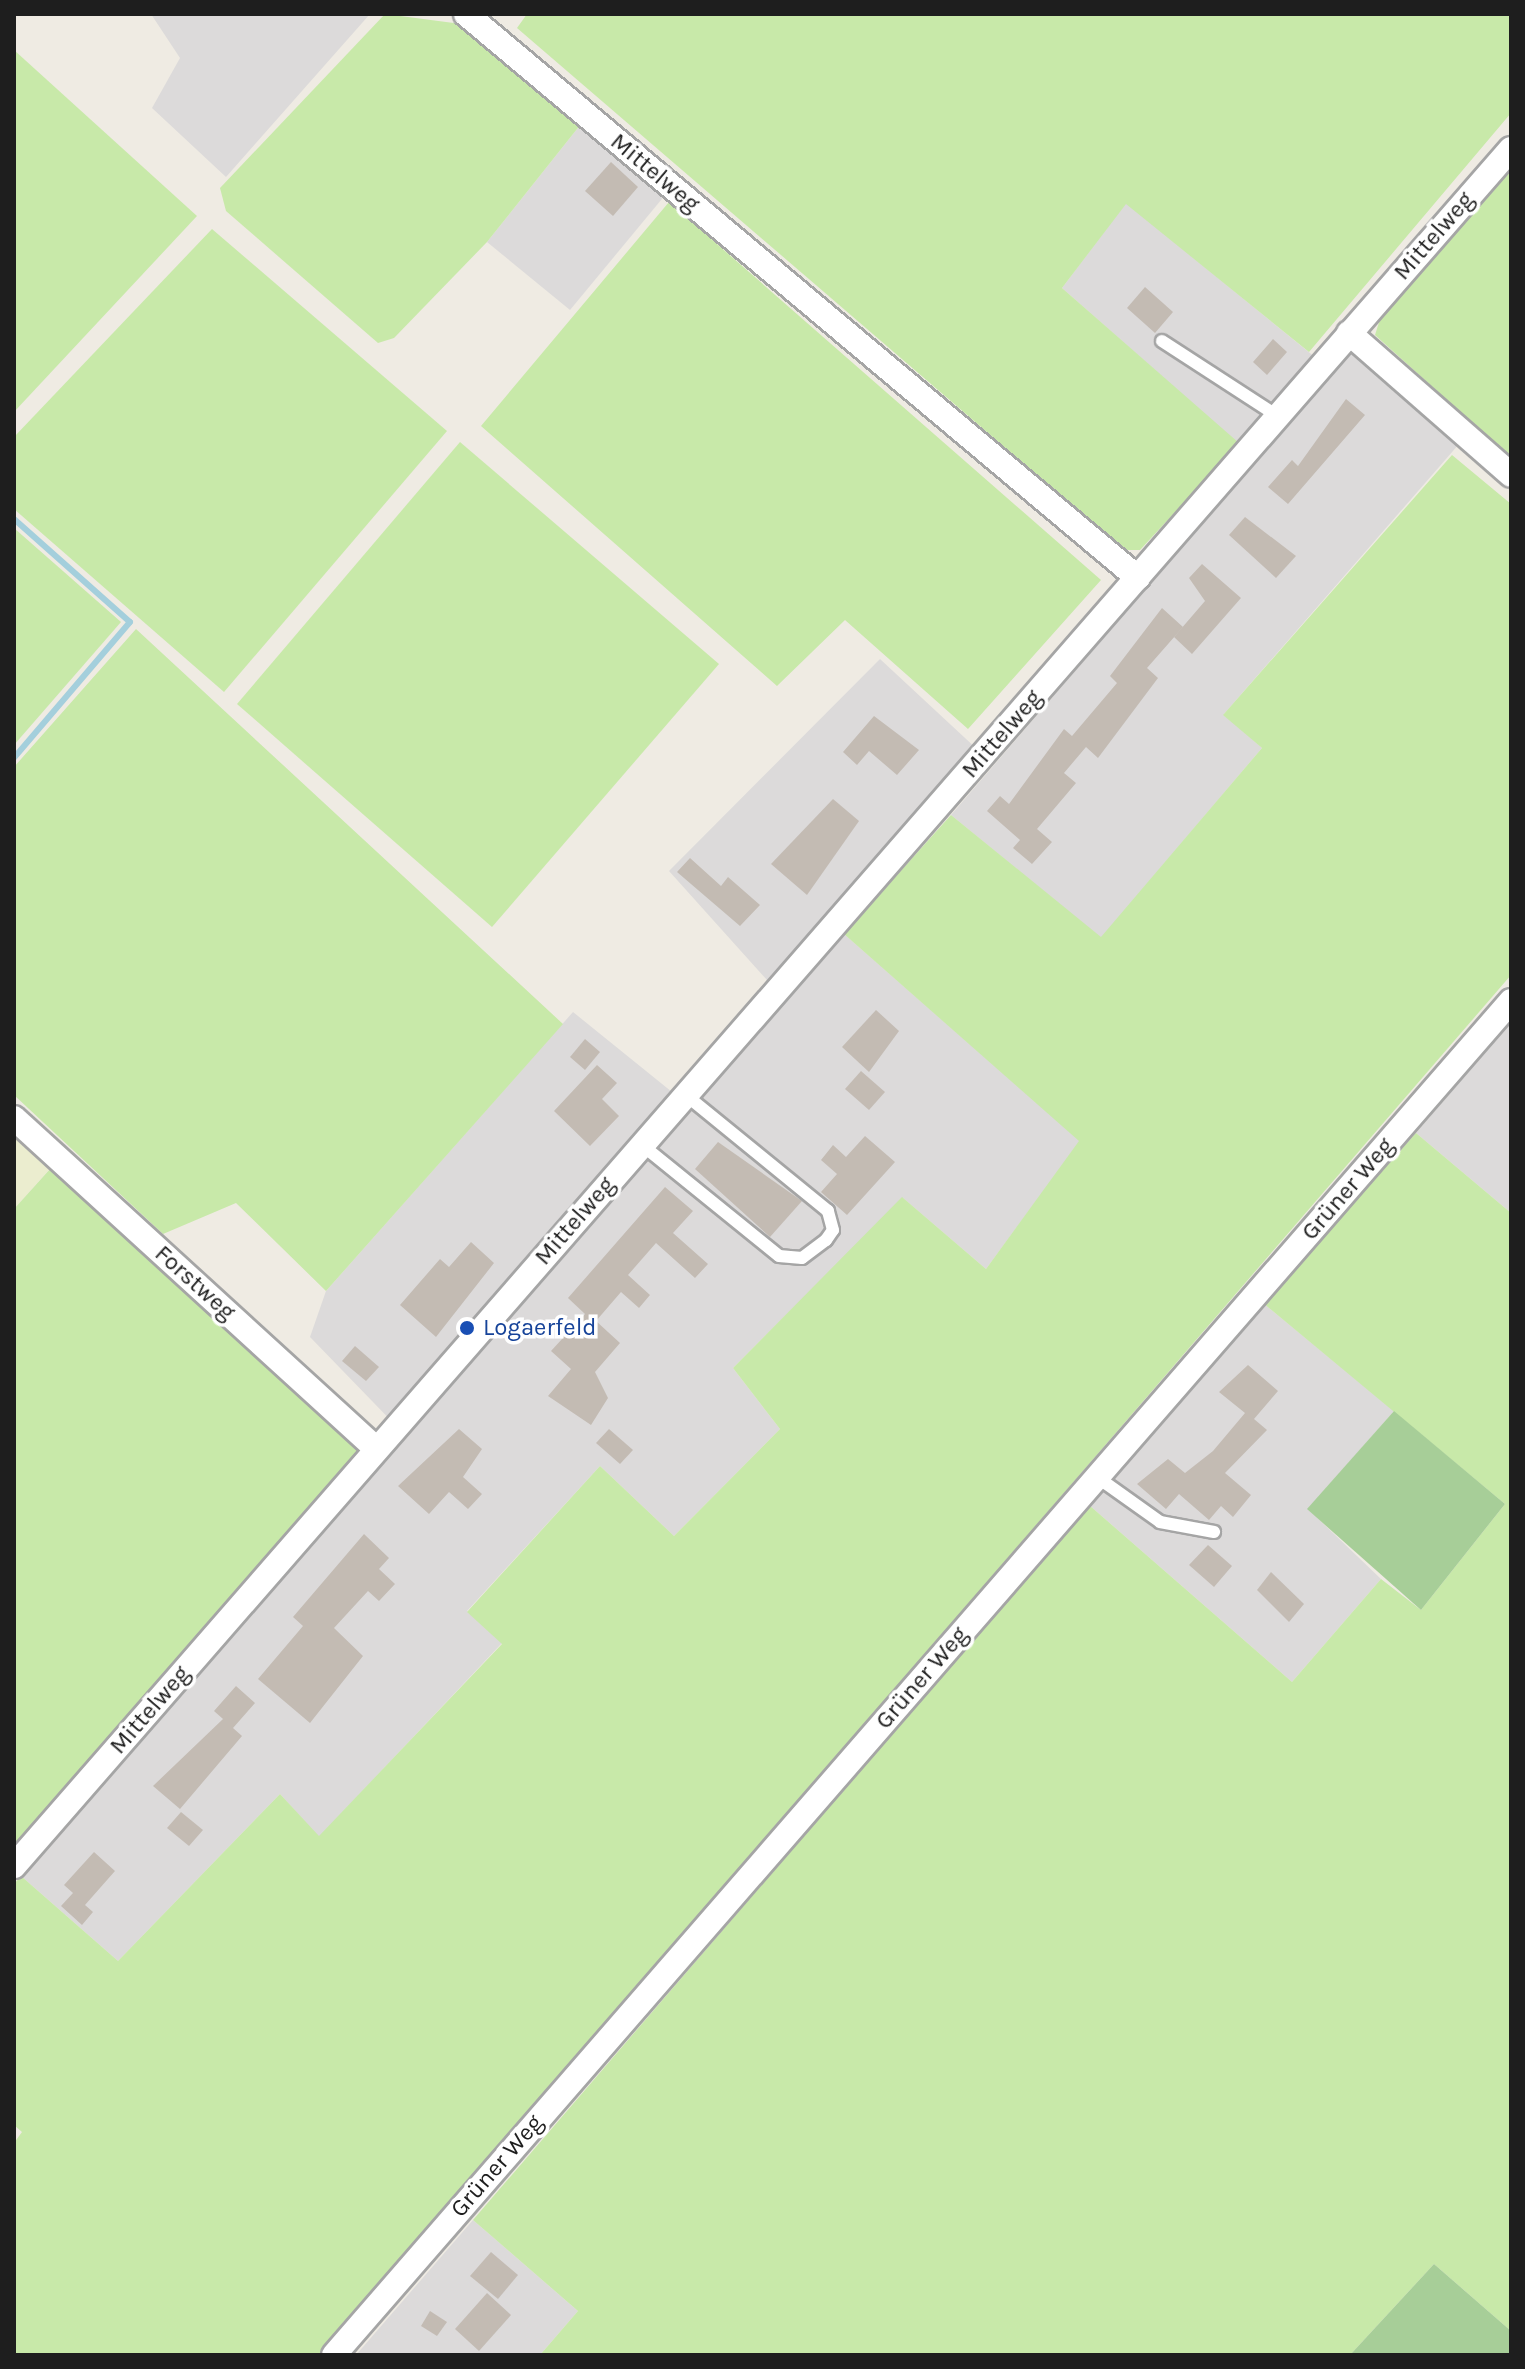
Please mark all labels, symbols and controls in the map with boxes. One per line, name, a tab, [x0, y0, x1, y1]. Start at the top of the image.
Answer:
street label: Mittelweg	[604, 127, 706, 219]
street label: Mittelweg	[1388, 186, 1480, 286]
street label: Mittelweg	[956, 684, 1048, 784]
street label: Grüner Weg	[1296, 1132, 1400, 1246]
street label: Mittelweg	[529, 1171, 621, 1271]
street label: Forstweg	[149, 1239, 241, 1327]
place label: Logaerfeld	[483, 1314, 597, 1342]
marker: Logaerfeld	[458, 1319, 476, 1337]
street label: Grüner Weg	[870, 1621, 974, 1735]
street label: Mittelweg	[104, 1660, 196, 1760]
street label: Grüner Weg	[445, 2109, 549, 2223]

